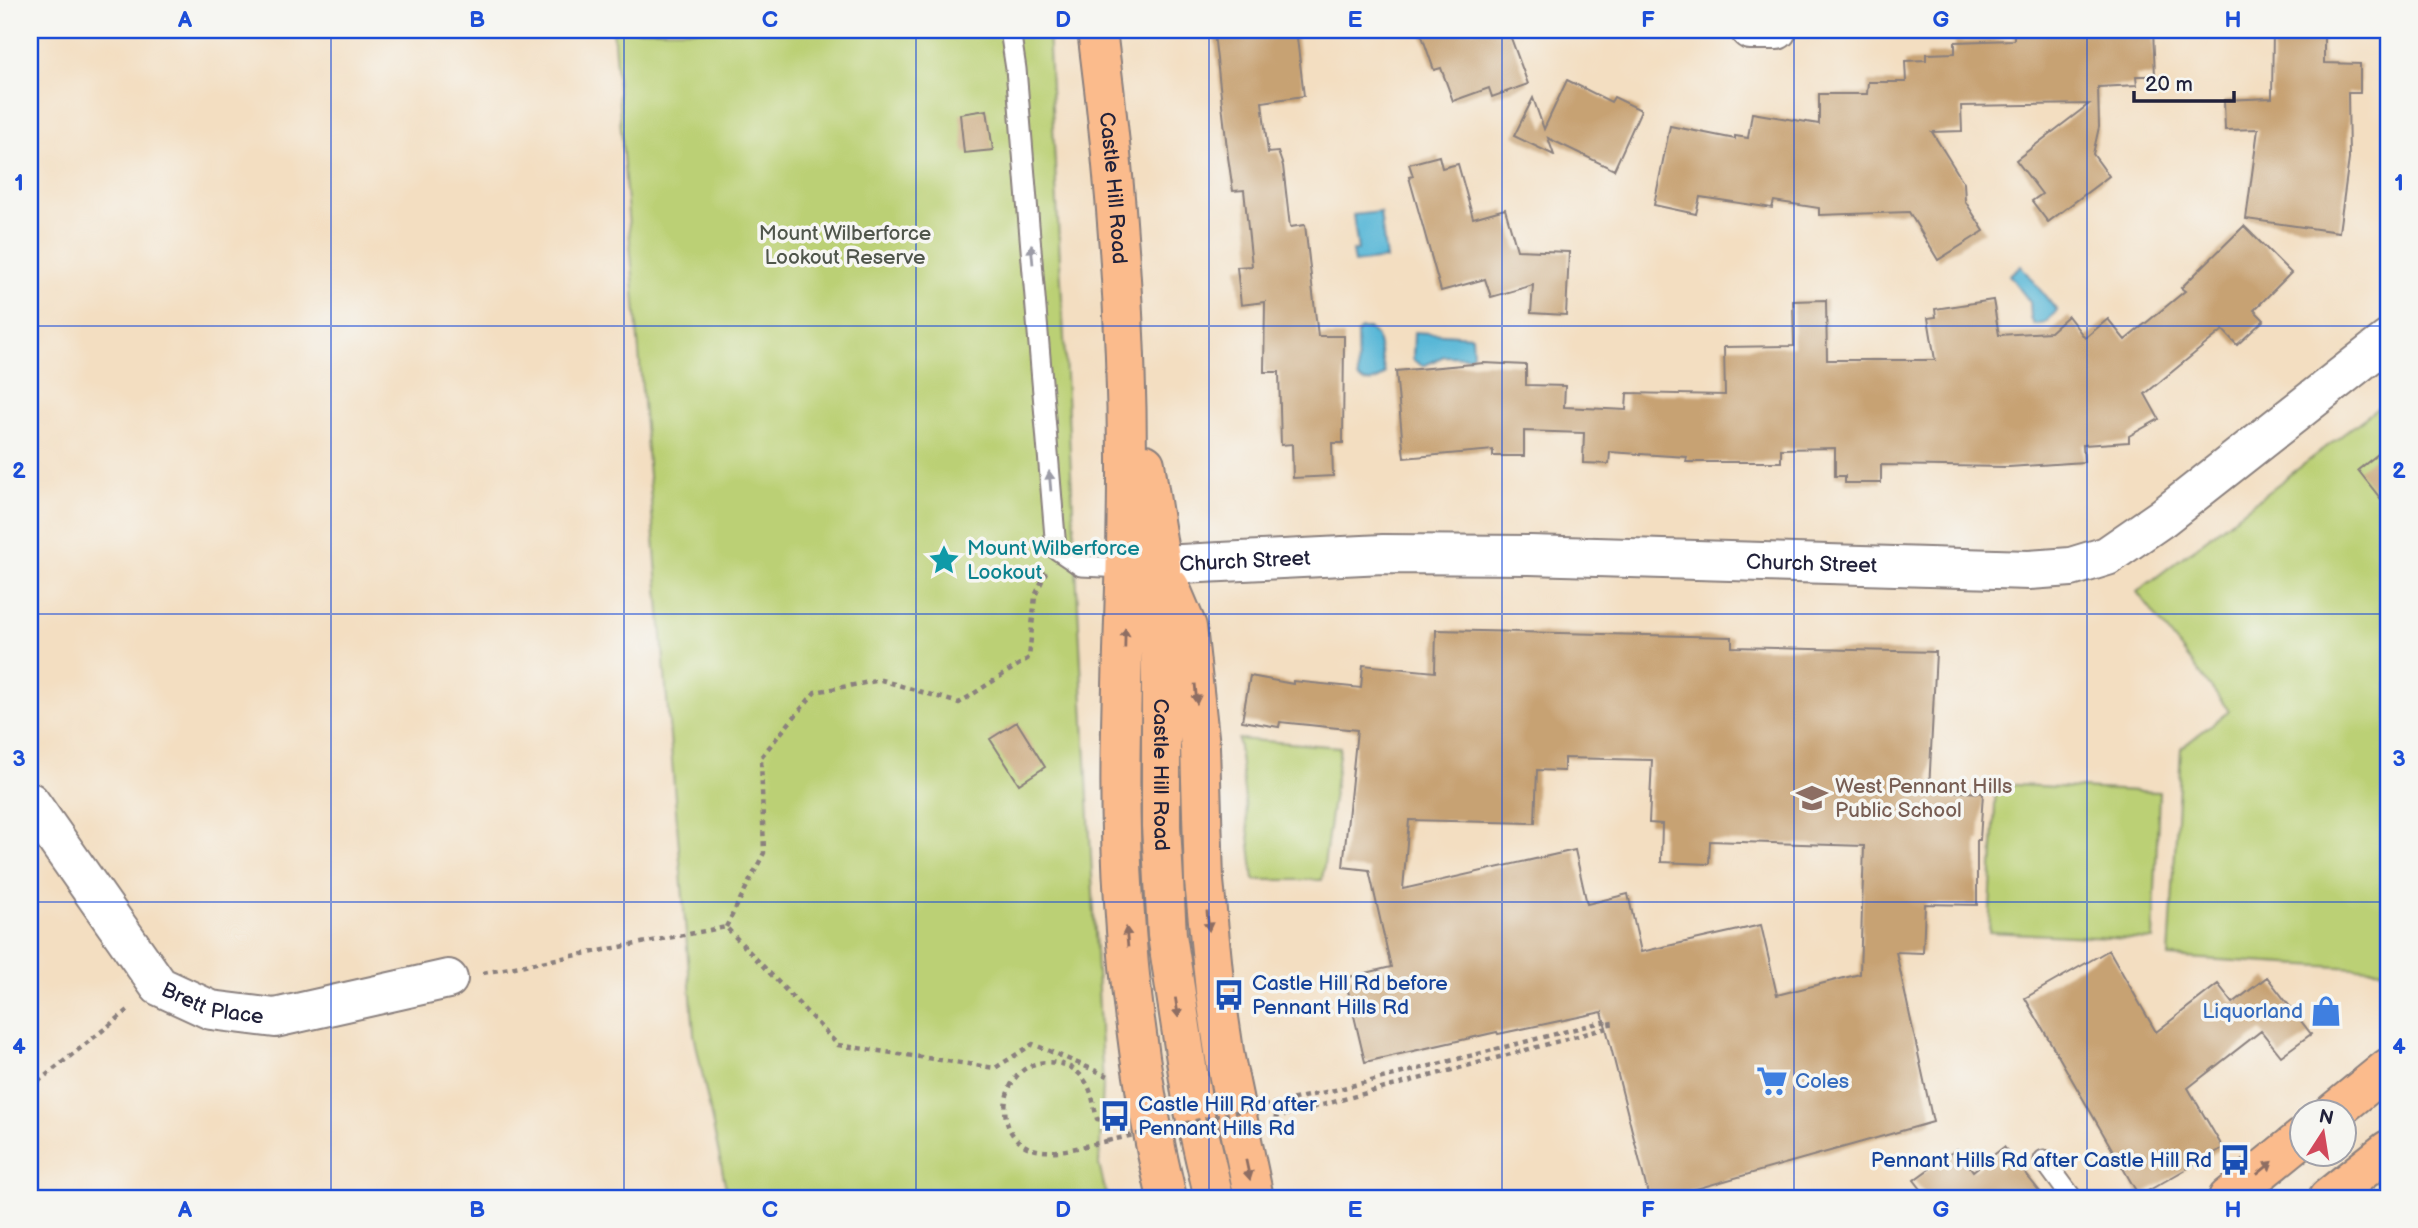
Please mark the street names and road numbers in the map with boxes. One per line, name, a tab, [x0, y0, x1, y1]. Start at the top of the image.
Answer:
street label: Castle Hill Road	[1094, 111, 1133, 265]
street label: Church Street	[1179, 545, 1312, 577]
street label: Church Street	[1746, 549, 1878, 578]
street label: Castle Hill Road	[1149, 698, 1175, 852]
street label: Brett Place	[158, 976, 265, 1029]

